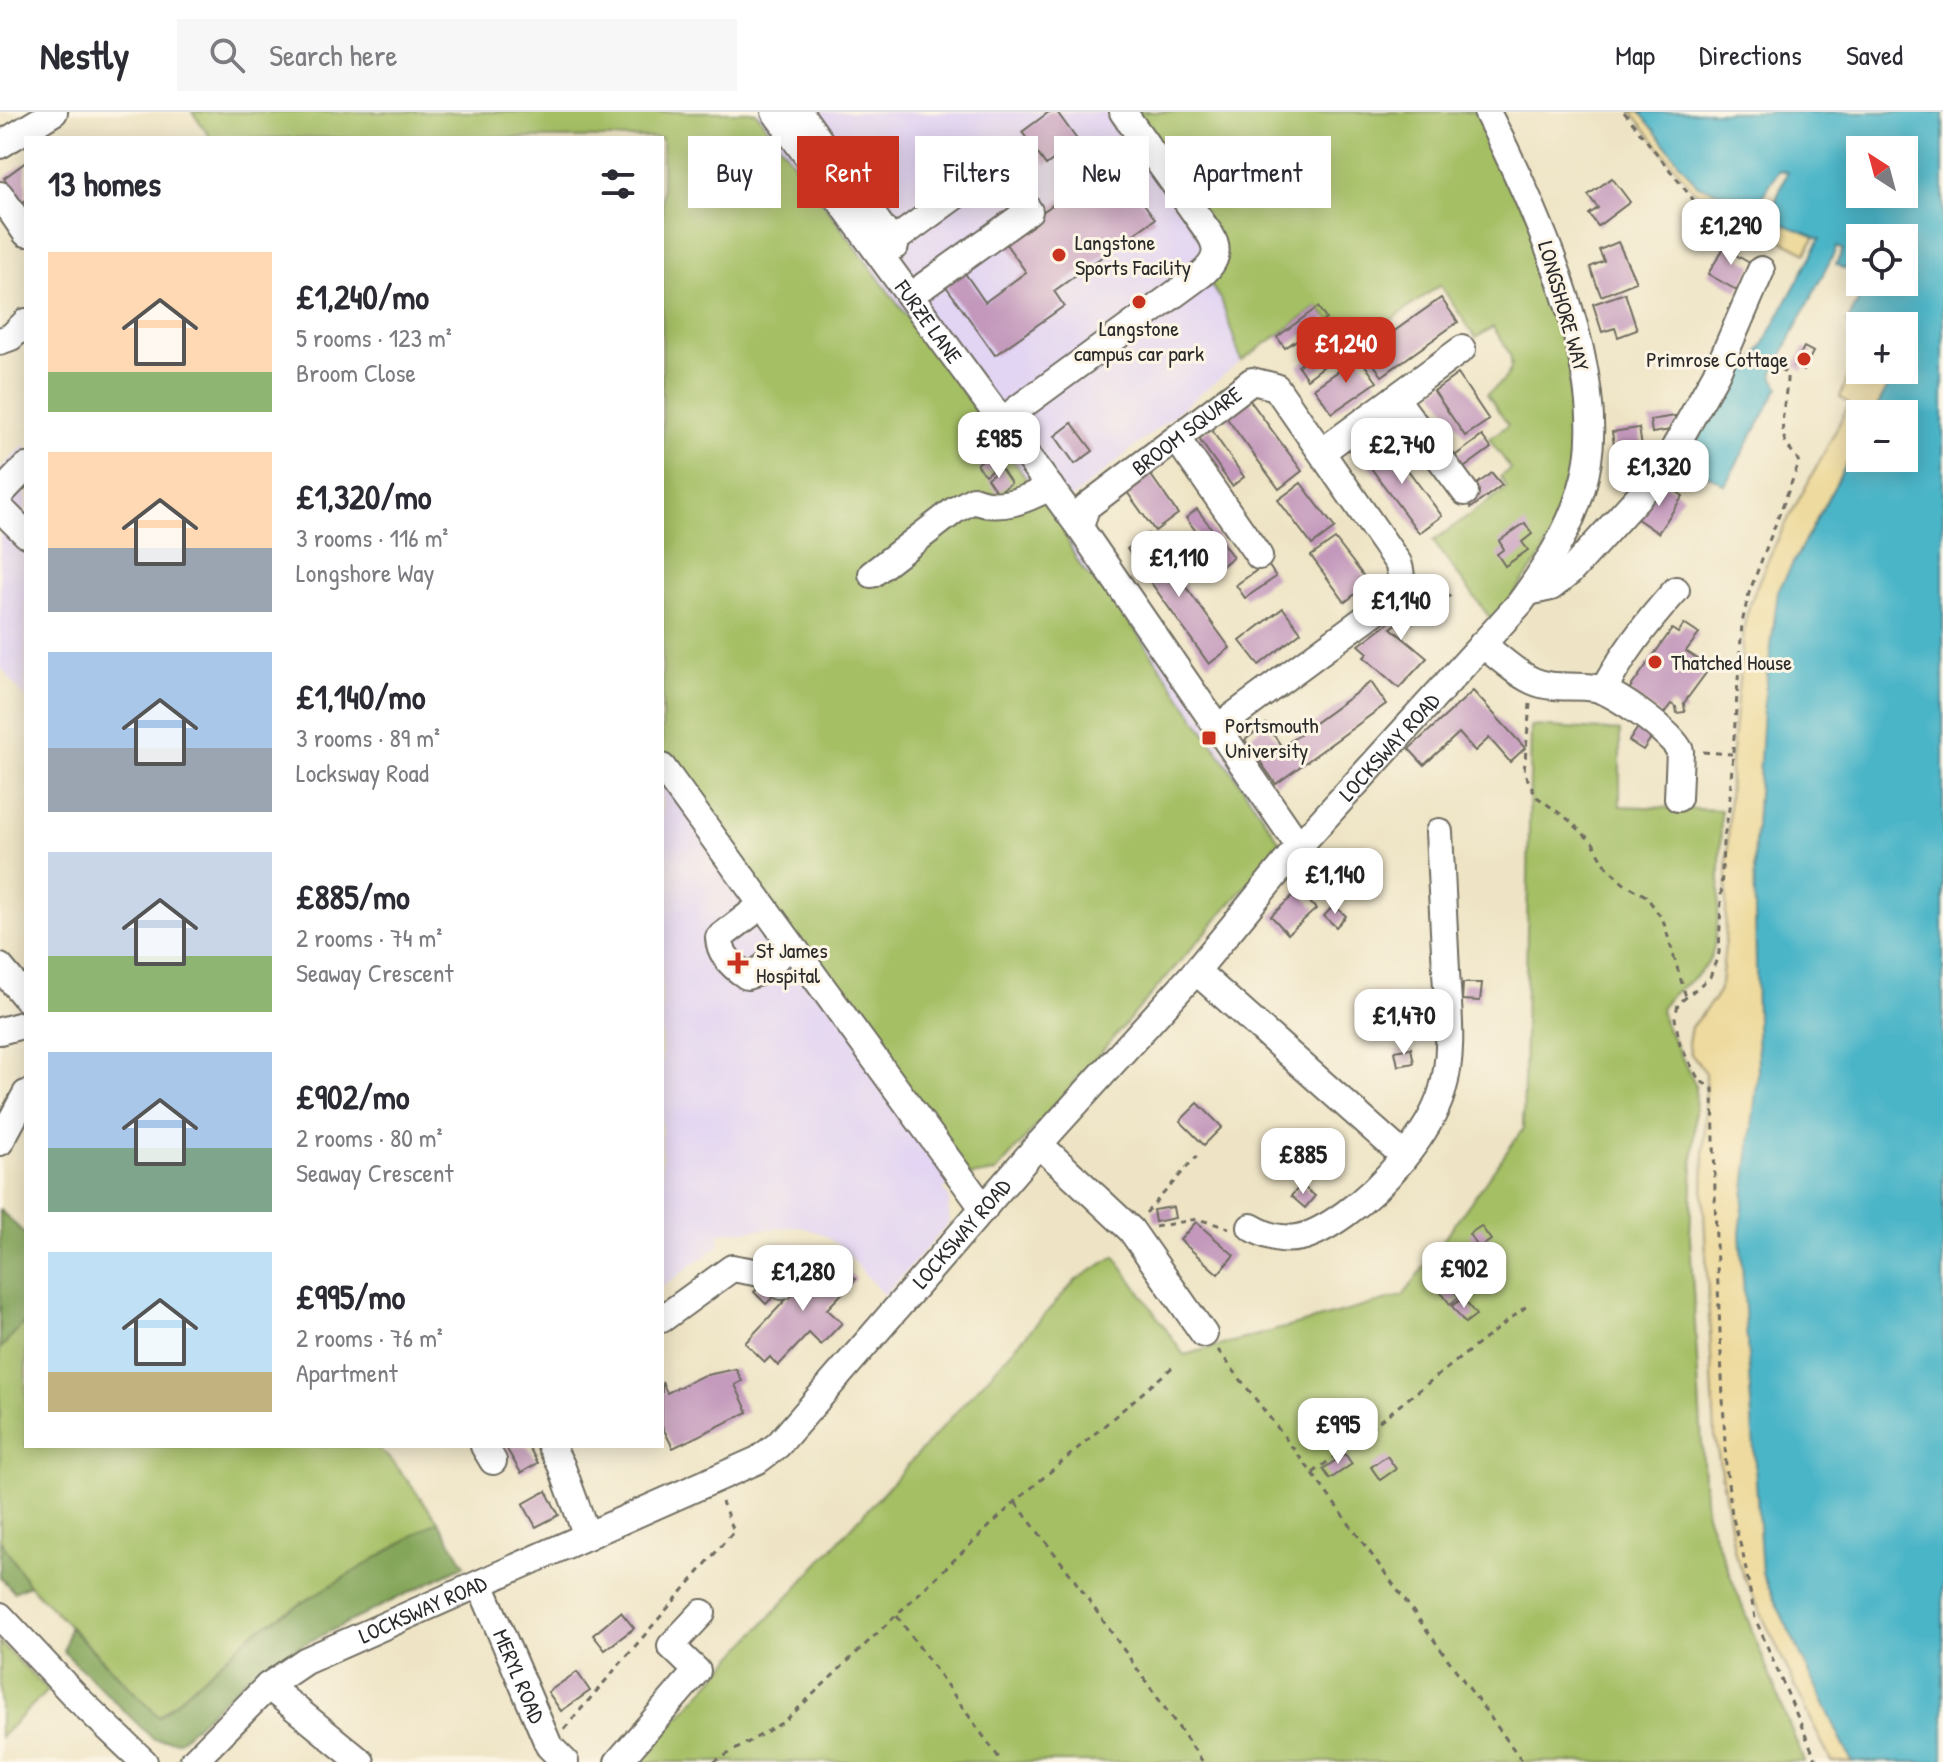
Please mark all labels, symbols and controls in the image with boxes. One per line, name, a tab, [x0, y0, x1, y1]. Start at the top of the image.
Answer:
search box	[177, 19, 737, 91]
text: Nestly	[40, 29, 129, 81]
icon: search	[205, 33, 249, 77]
text: Search here	[269, 35, 397, 75]
text: Map	[1615, 36, 1655, 74]
text: Directions	[1699, 36, 1802, 74]
text: Saved	[1846, 36, 1903, 74]
chip: Buy	[688, 136, 781, 208]
chip: Rent	[797, 136, 899, 208]
chip: Filters	[915, 136, 1038, 208]
chip: New	[1054, 136, 1149, 208]
chip: Apartment	[1165, 136, 1331, 208]
north arrow	[1846, 136, 1918, 208]
map controls	[1846, 136, 1918, 472]
text: 13 homes	[48, 161, 161, 207]
icon: filters	[596, 162, 640, 206]
pin: £1,290	[1666, 199, 1796, 267]
text: £1,290	[1700, 207, 1762, 242]
button: locate	[1846, 224, 1918, 296]
place label: Langstone Sports Facility	[1075, 227, 1191, 282]
street label: LONGSHORE WAY	[1531, 237, 1597, 375]
marker: Langstone Sports Facility	[1050, 246, 1068, 264]
street label: FURZE LANE	[887, 273, 970, 370]
text: £1,240/mo	[296, 274, 429, 320]
icon: home	[112, 284, 208, 380]
marker: Langstone campus car park	[1130, 293, 1148, 311]
button: +	[1846, 312, 1918, 384]
place label: Langstone campus car park	[1074, 313, 1204, 368]
pin: £1,240	[1281, 317, 1411, 385]
text: 5 rooms · 123 m²	[296, 320, 452, 355]
text: £1,240	[1315, 325, 1377, 360]
place label: Primrose Cottage	[1646, 344, 1788, 374]
marker: Primrose Cottage	[1795, 350, 1813, 368]
text: Broom Close	[296, 355, 416, 390]
street label: BROOM SQUARE	[1125, 379, 1248, 482]
button: −	[1846, 400, 1918, 472]
pin: £985	[952, 412, 1046, 480]
pin: £2,740	[1337, 418, 1467, 486]
text: £985	[976, 420, 1022, 455]
text: £2,740	[1369, 426, 1435, 461]
pin: £1,320	[1594, 440, 1724, 508]
text: £1,320	[1627, 448, 1691, 483]
text: £1,320/mo	[296, 474, 432, 520]
icon: home	[112, 484, 208, 580]
text: 3 rooms · 116 m²	[296, 520, 448, 555]
pin: £1,110	[1114, 531, 1244, 599]
text: £1,110	[1149, 539, 1209, 574]
text: Longshore Way	[296, 555, 434, 590]
pin: £1,140	[1336, 574, 1466, 642]
text: £1,140	[1371, 582, 1431, 617]
place label: Thatched House	[1671, 647, 1792, 677]
marker: Thatched House	[1646, 653, 1664, 671]
text: £1,140/mo	[296, 674, 425, 720]
icon: home	[112, 684, 208, 780]
street label: LOCKSWAY ROAD	[1332, 686, 1447, 808]
place label: Portsmouth University	[1225, 710, 1318, 765]
text: 3 rooms · 89 m²	[296, 720, 440, 755]
marker: Portsmouth University	[1200, 729, 1218, 747]
text: Locksway Road	[296, 755, 429, 790]
pin: £1,140	[1270, 848, 1400, 916]
text: £1,140	[1305, 856, 1365, 891]
text: £885/mo	[296, 874, 410, 920]
icon: home	[112, 884, 208, 980]
text: 2 rooms · 74 m²	[296, 920, 442, 955]
place label: St James Hospital	[756, 935, 828, 990]
marker: St James Hospital	[727, 952, 749, 974]
text: Seaway Crescent	[296, 955, 453, 990]
pin: £1,470	[1339, 989, 1469, 1057]
text: £1,470	[1372, 997, 1436, 1032]
text: £902/mo	[296, 1074, 410, 1120]
icon: home	[112, 1084, 208, 1180]
text: 2 rooms · 80 m²	[296, 1120, 443, 1155]
pin: £885	[1256, 1128, 1350, 1196]
text: £885	[1279, 1136, 1327, 1171]
text: Seaway Crescent	[296, 1155, 453, 1190]
street label: LOCKSWAY ROAD	[905, 1172, 1018, 1295]
pin: £902	[1417, 1242, 1511, 1310]
pin: £1,280	[738, 1245, 868, 1313]
text: £902	[1440, 1250, 1488, 1285]
text: £1,280	[771, 1253, 835, 1288]
text: £995/mo	[296, 1274, 405, 1320]
icon: home	[112, 1284, 208, 1380]
text: 2 rooms · 76 m²	[296, 1320, 443, 1355]
text: Apartment	[296, 1355, 398, 1390]
pin: £995	[1291, 1398, 1385, 1466]
text: £995	[1316, 1406, 1360, 1441]
street label: LOCKSWAY ROAD	[354, 1567, 492, 1650]
street label: MERYL ROAD	[486, 1624, 553, 1728]

